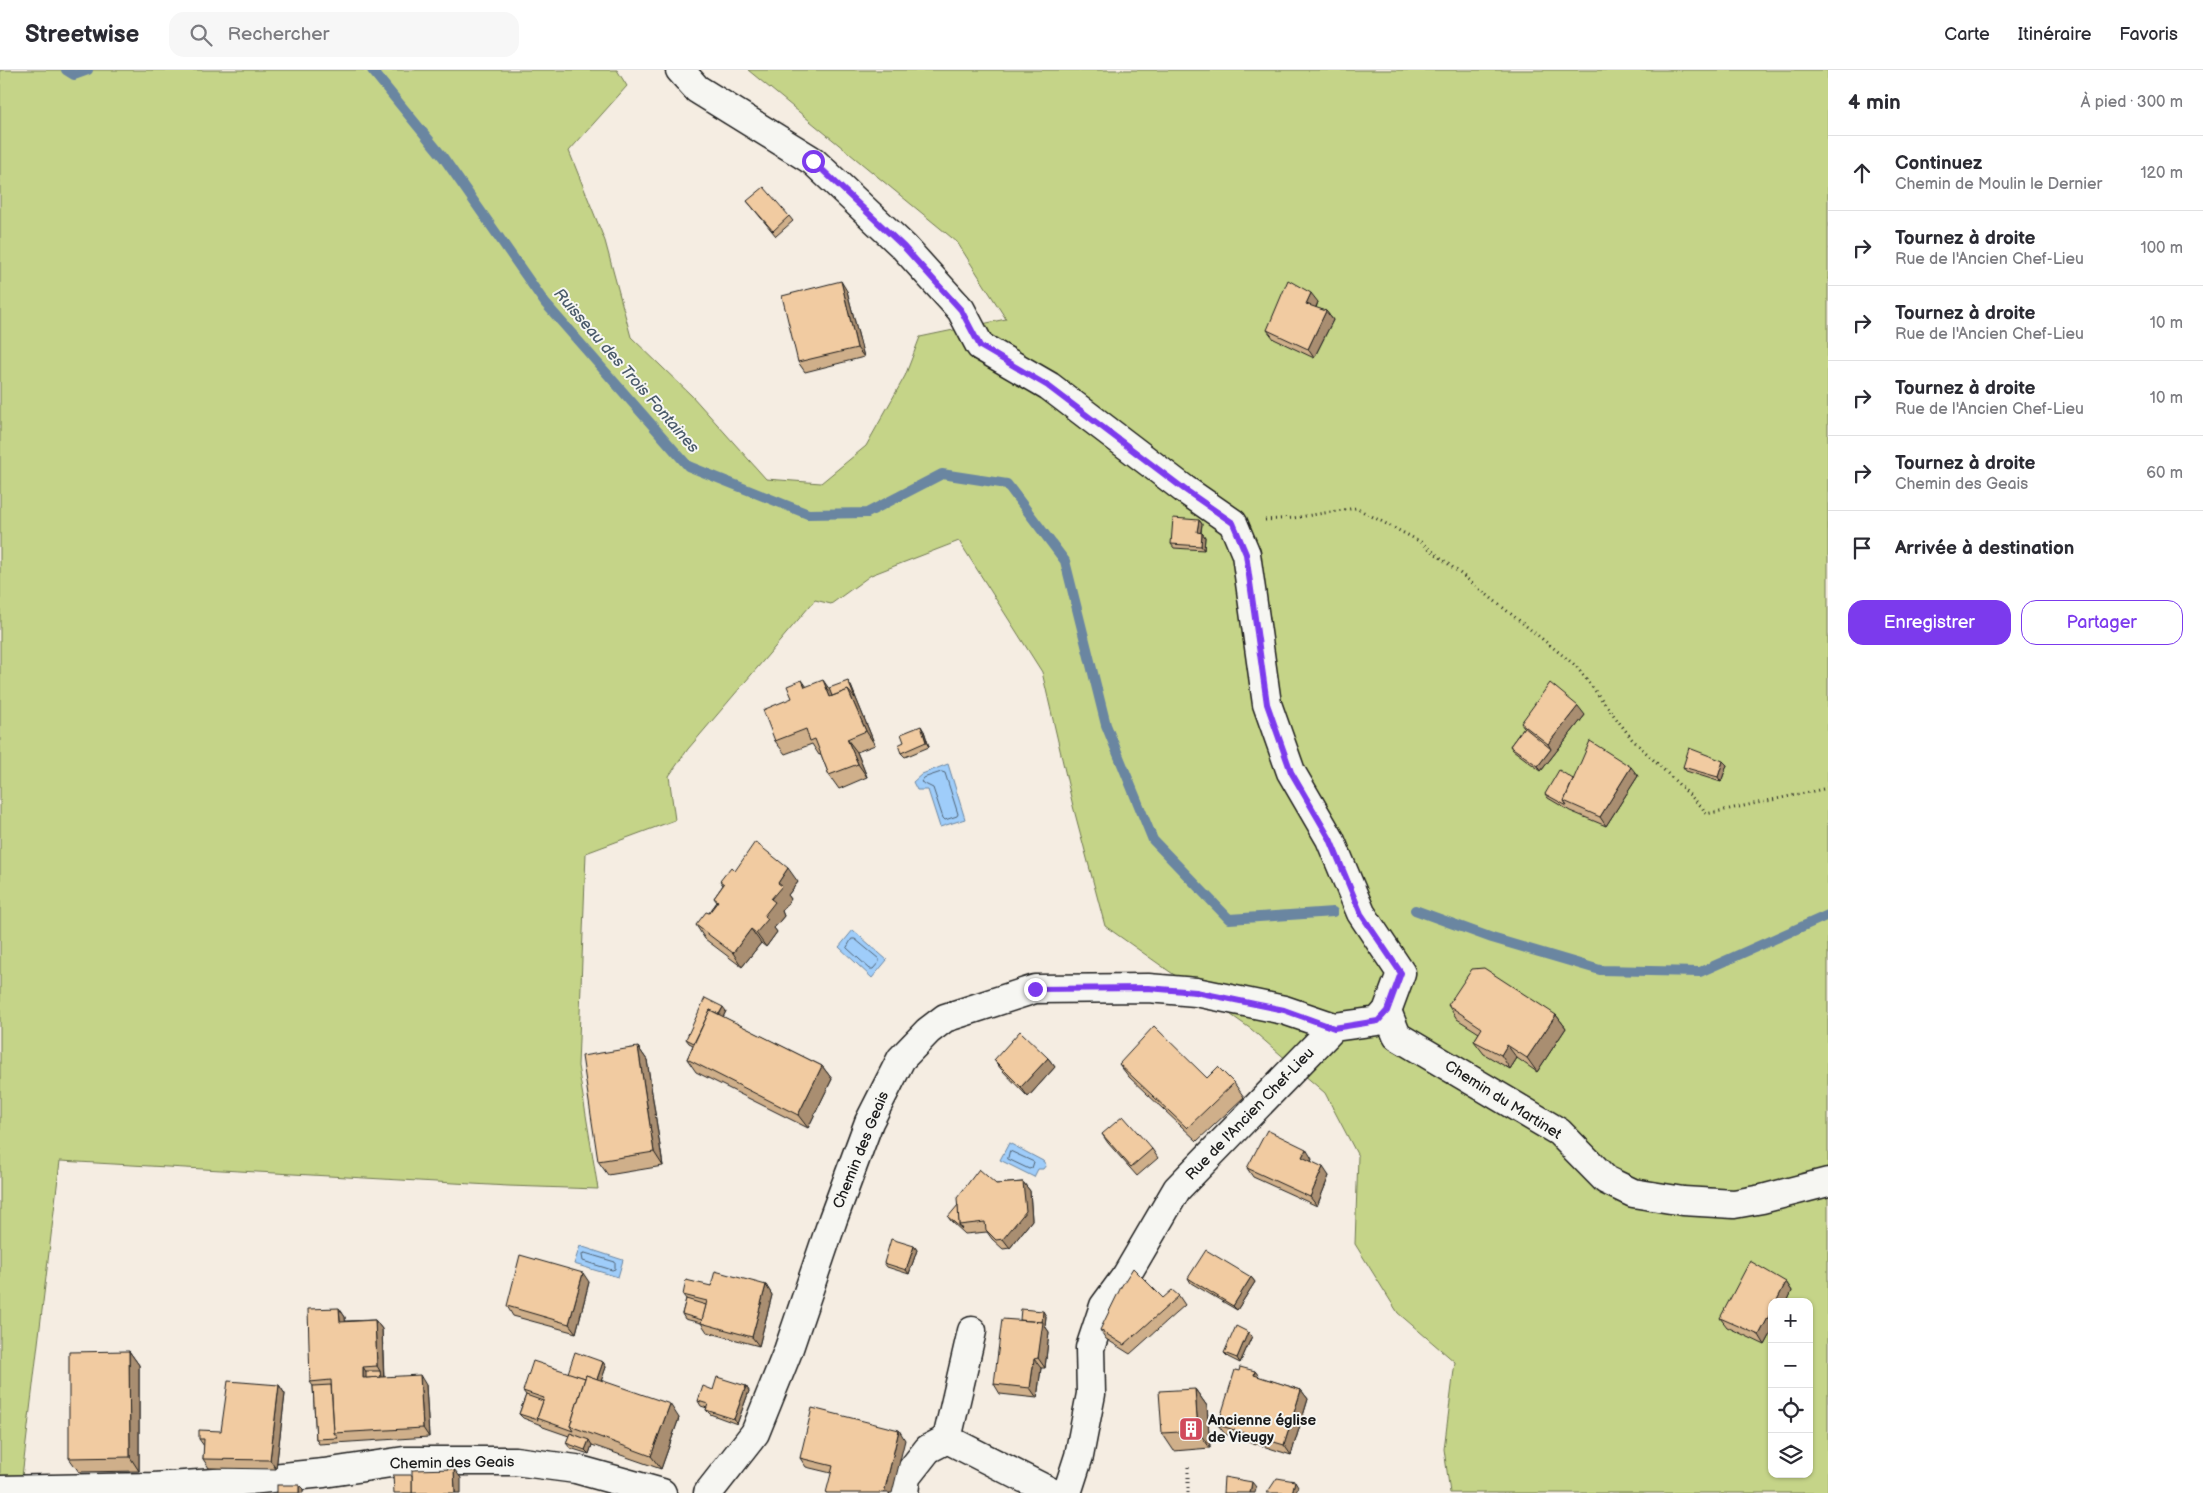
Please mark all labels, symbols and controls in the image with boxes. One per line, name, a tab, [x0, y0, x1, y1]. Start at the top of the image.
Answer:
search box	[169, 12, 519, 57]
text: Streetwise	[25, 20, 139, 49]
icon: search	[187, 21, 215, 49]
text: Rechercher	[227, 23, 329, 46]
text: Carte	[1944, 24, 1990, 45]
text: Itinéraire	[2018, 24, 2091, 45]
text: Favoris	[2119, 24, 2178, 45]
text: 4 min	[1848, 90, 1901, 115]
text: À pied · 300 m	[2081, 93, 2183, 112]
route start	[802, 150, 825, 173]
text: Continuez	[1895, 152, 1982, 175]
icon: ahead	[1848, 159, 1876, 187]
text: 120 m	[2140, 164, 2183, 183]
text: Chemin de Moulin le Dernier	[1895, 175, 2102, 194]
text: Tournez à droite	[1895, 227, 2036, 250]
icon: right	[1848, 234, 1876, 262]
text: 100 m	[2140, 239, 2183, 258]
text: Rue de l'Ancien Chef-Lieu	[1895, 250, 2084, 269]
water label: Ruisseau des Trois Fontaines	[549, 285, 703, 457]
text: Tournez à droite	[1895, 302, 2036, 325]
icon: right	[1848, 309, 1876, 337]
text: 10 m	[2150, 314, 2183, 333]
text: Rue de l'Ancien Chef-Lieu	[1895, 325, 2084, 344]
text: Tournez à droite	[1895, 377, 2036, 400]
icon: right	[1848, 384, 1876, 412]
text: 10 m	[2150, 389, 2183, 408]
text: Rue de l'Ancien Chef-Lieu	[1895, 400, 2084, 419]
text: Tournez à droite	[1895, 452, 2036, 475]
icon: right	[1848, 459, 1876, 487]
text: 60 m	[2146, 464, 2183, 483]
text: Chemin des Geais	[1895, 475, 2028, 494]
icon: arrive	[1848, 534, 1876, 562]
text: Arrivée à destination	[1895, 537, 2074, 560]
button: Enregistrer	[1848, 600, 2011, 645]
button: Partager	[2021, 600, 2183, 645]
route end	[1024, 978, 1047, 1001]
street label: Rue de l'Ancien Chef-Lieu	[1182, 1044, 1318, 1184]
street label: Chemin du Martinet	[1441, 1056, 1565, 1144]
street label: Chemin des Geais	[829, 1088, 893, 1211]
map controls	[1768, 1298, 1813, 1478]
button: +	[1768, 1298, 1813, 1343]
button: −	[1768, 1343, 1813, 1388]
button: locate	[1768, 1388, 1813, 1433]
place label: Ancienne église de Vieugy	[1207, 1411, 1316, 1447]
building icon: Ancienne église de Vieugy	[1178, 1416, 1204, 1442]
button: layers	[1768, 1433, 1813, 1478]
street label: Chemin des Geais	[389, 1452, 515, 1474]

